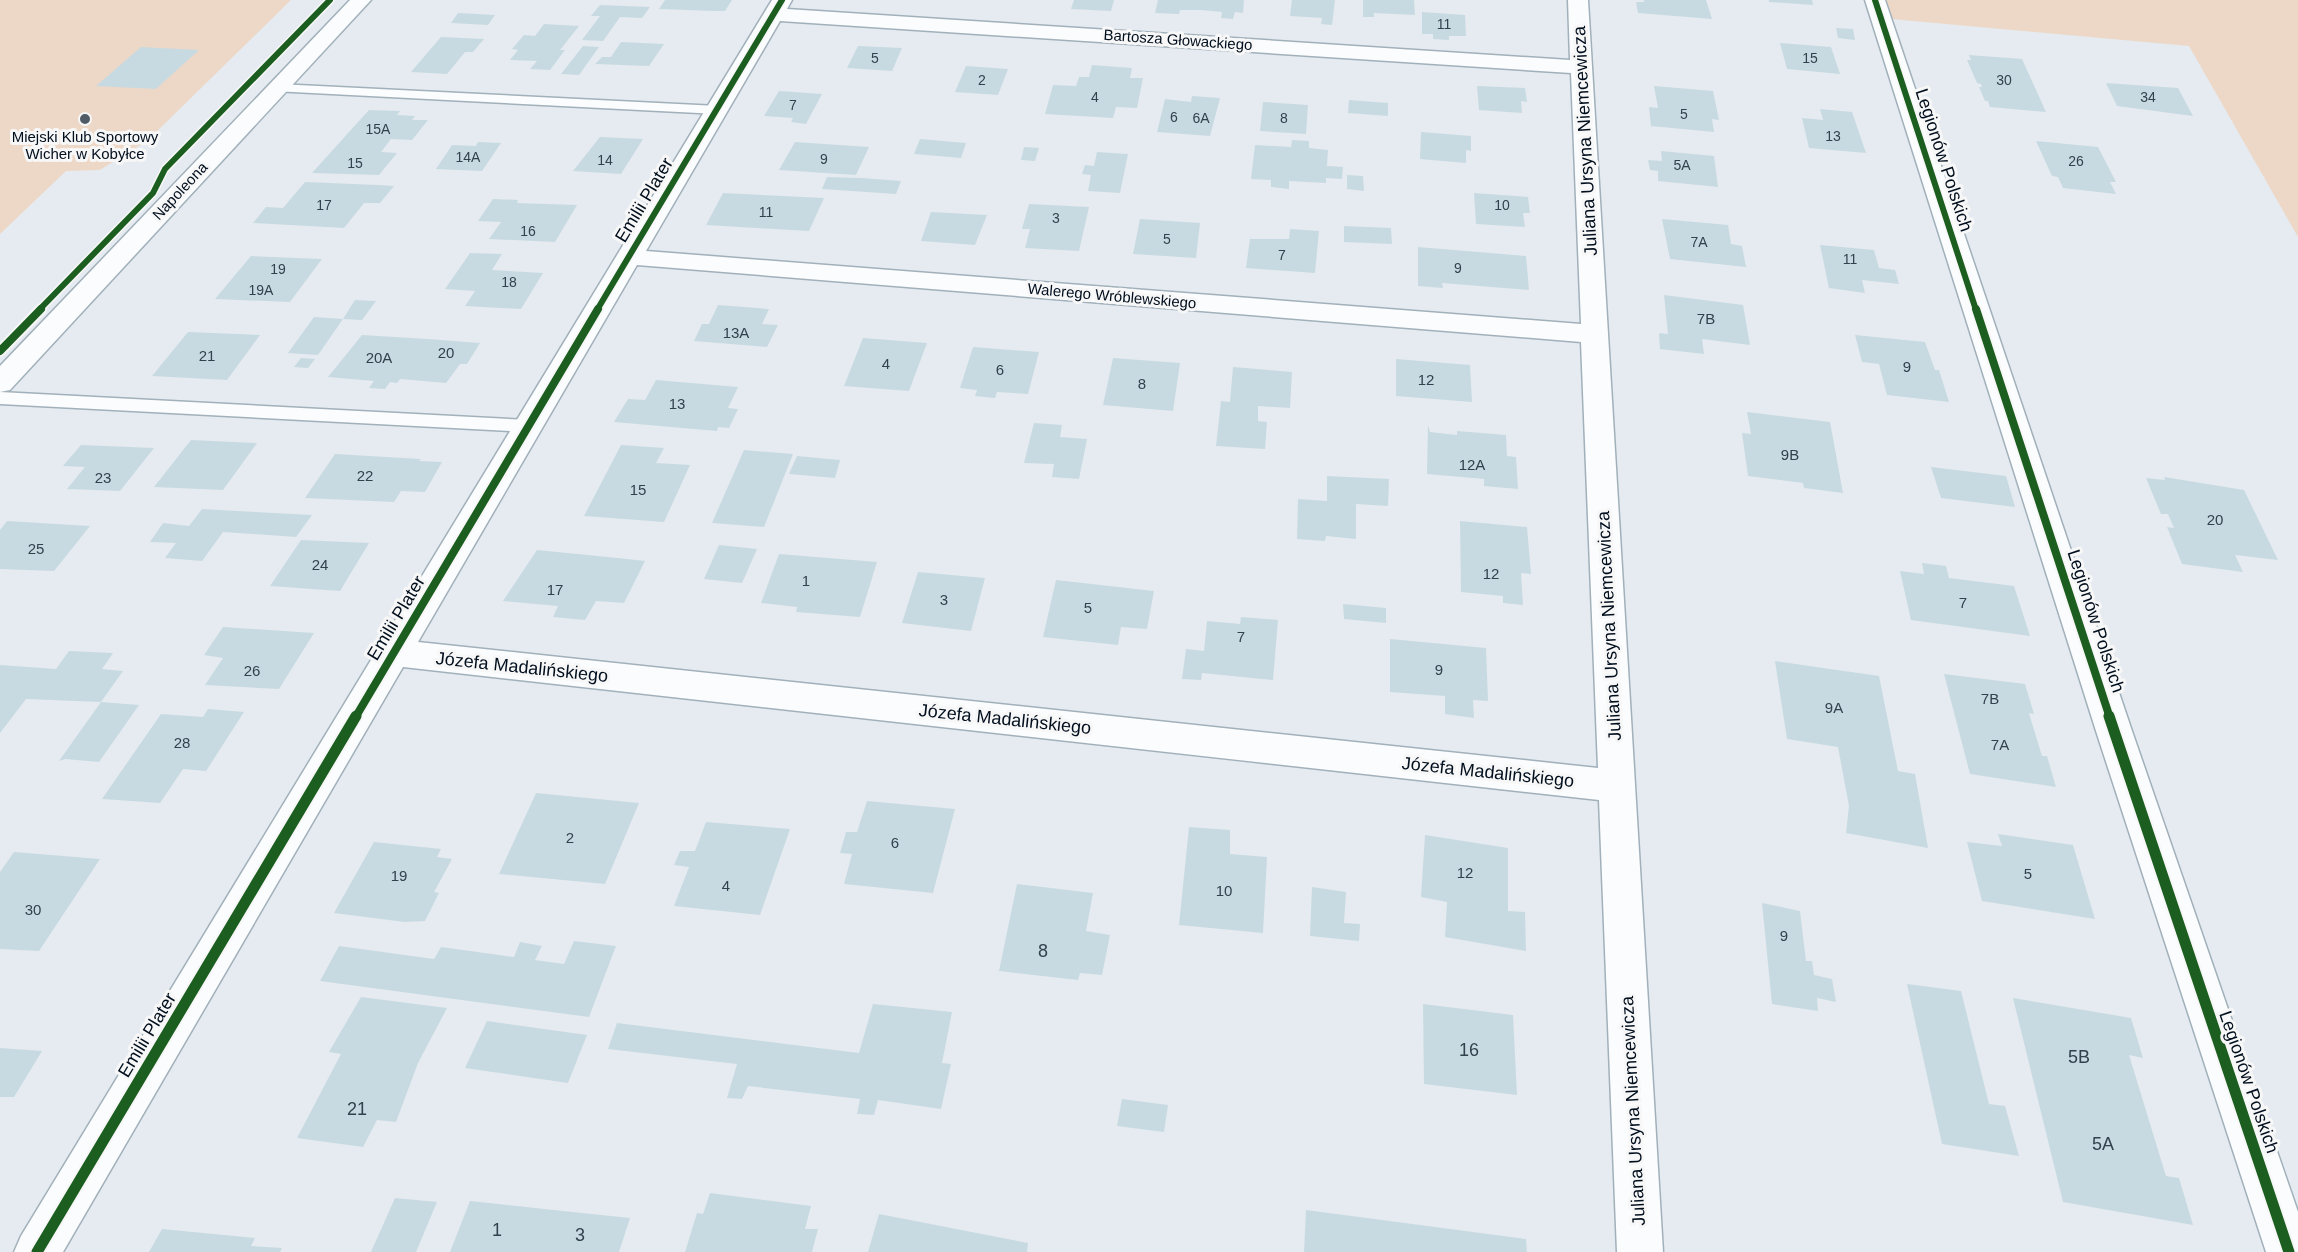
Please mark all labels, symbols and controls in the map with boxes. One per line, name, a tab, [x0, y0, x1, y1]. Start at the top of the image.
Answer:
house number: 11	[1437, 16, 1451, 32]
street label: Juliana Ursyna Niemcewicza	[1569, 25, 1601, 256]
street label: Bartosza Głowackiego	[1103, 26, 1253, 53]
house number: 5	[871, 50, 879, 66]
house number: 15	[1802, 50, 1818, 66]
house number: 2	[978, 72, 986, 88]
house number: 30	[1996, 72, 2012, 88]
street label: Legionów Polskich	[1911, 86, 1977, 234]
house number: 4	[1091, 89, 1099, 105]
house number: 34	[2140, 89, 2156, 105]
house number: 7	[789, 97, 797, 113]
house number: 5	[1680, 106, 1688, 122]
house number: 6	[1170, 109, 1178, 125]
house number: 6A	[1192, 110, 1210, 126]
house number: 8	[1280, 110, 1288, 126]
marker: Miejski Klub Sportowy Wicher w Kobyłce	[78, 112, 92, 126]
house number: 15A	[366, 121, 391, 137]
place label: Miejski Klub Sportowy Wicher w Kobyłce	[12, 128, 159, 162]
house number: 13	[1825, 128, 1841, 144]
house number: 14A	[456, 149, 481, 165]
house number: 9	[820, 151, 828, 167]
house number: 14	[597, 152, 613, 168]
house number: 26	[2068, 153, 2084, 169]
street label: Emilii Plater	[611, 154, 677, 246]
house number: 15	[347, 155, 363, 171]
house number: 5A	[1673, 157, 1691, 173]
street label: Napoleona	[149, 158, 211, 223]
house number: 17	[316, 197, 332, 213]
house number: 10	[1494, 197, 1510, 213]
house number: 11	[759, 204, 773, 220]
house number: 3	[1052, 210, 1060, 226]
house number: 16	[520, 223, 536, 239]
house number: 5	[1163, 231, 1171, 247]
house number: 7A	[1690, 234, 1708, 250]
house number: 7	[1278, 247, 1286, 263]
house number: 11	[1843, 251, 1857, 267]
house number: 9	[1454, 260, 1462, 276]
house number: 19	[270, 261, 286, 277]
house number: 18	[501, 274, 517, 290]
street label: Walerego Wróblewskiego	[1027, 280, 1197, 311]
house number: 19A	[249, 282, 274, 298]
house number: 7B	[1697, 310, 1715, 327]
house number: 13A	[723, 324, 749, 341]
house number: 20	[438, 344, 454, 361]
house number: 21	[199, 347, 215, 364]
house number: 20A	[366, 349, 392, 366]
house number: 4	[882, 355, 890, 372]
house number: 9	[1903, 358, 1911, 375]
house number: 6	[996, 361, 1004, 378]
house number: 12	[1418, 371, 1434, 388]
house number: 8	[1138, 375, 1146, 392]
house number: 13	[669, 395, 685, 412]
house number: 9B	[1781, 446, 1799, 463]
house number: 12A	[1459, 456, 1485, 473]
house number: 22	[357, 467, 373, 484]
house number: 23	[95, 469, 111, 486]
house number: 15	[630, 481, 646, 498]
street label: Juliana Ursyna Niemcewicza	[1593, 510, 1625, 741]
house number: 20	[2207, 511, 2223, 528]
house number: 25	[28, 540, 44, 557]
street label: Legionów Polskich	[2063, 547, 2129, 695]
house number: 24	[312, 556, 328, 573]
house number: 12	[1483, 565, 1499, 582]
street label: Emilii Plater	[363, 572, 429, 664]
house number: 1	[802, 572, 810, 589]
house number: 17	[547, 581, 563, 598]
house number: 3	[940, 591, 948, 608]
house number: 7	[1959, 594, 1967, 611]
house number: 5	[1084, 599, 1092, 616]
house number: 7	[1237, 628, 1245, 645]
street label: Józefa Madalińskiego	[435, 648, 609, 686]
house number: 9	[1435, 661, 1443, 678]
house number: 26	[244, 662, 260, 679]
house number: 7B	[1981, 690, 1999, 707]
house number: 9A	[1825, 699, 1843, 716]
street label: Józefa Madalińskiego	[918, 700, 1092, 738]
house number: 28	[174, 734, 190, 751]
house number: 7A	[1991, 736, 2009, 753]
street label: Józefa Madalińskiego	[1401, 753, 1575, 791]
house number: 2	[566, 829, 574, 846]
house number: 6	[891, 834, 899, 851]
house number: 12	[1457, 864, 1473, 881]
house number: 5	[2024, 865, 2032, 882]
house number: 19	[391, 867, 407, 884]
house number: 4	[722, 877, 730, 894]
house number: 10	[1216, 882, 1232, 899]
house number: 30	[25, 901, 41, 918]
house number: 9	[1780, 927, 1788, 944]
house number: 8	[1038, 941, 1048, 961]
street label: Emilii Plater	[114, 989, 180, 1081]
street label: Juliana Ursyna Niemcewicza	[1617, 995, 1649, 1226]
street label: Legionów Polskich	[2215, 1008, 2283, 1156]
house number: 16	[1459, 1040, 1479, 1060]
house number: 5B	[2068, 1047, 2090, 1067]
house number: 21	[347, 1099, 367, 1119]
house number: 5A	[2092, 1134, 2114, 1154]
house number: 1	[492, 1220, 502, 1240]
house number: 3	[575, 1225, 585, 1245]

